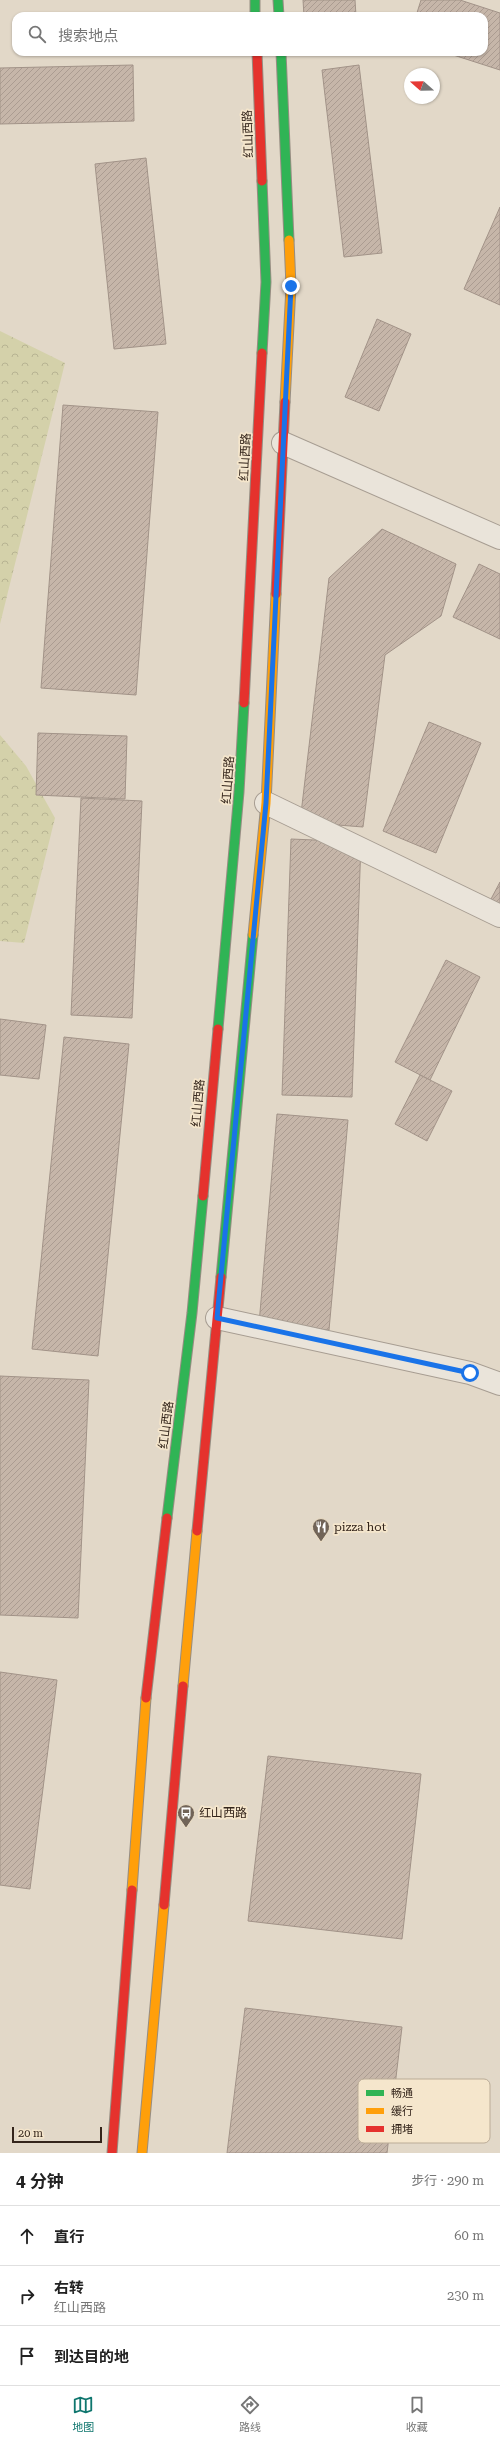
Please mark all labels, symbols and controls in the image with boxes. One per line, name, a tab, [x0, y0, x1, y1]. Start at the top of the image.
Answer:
search box	[12, 12, 488, 56]
icon: search	[26, 23, 48, 45]
text: 搜索地点	[58, 27, 118, 45]
north arrow	[404, 68, 440, 104]
street label: 红山西路	[240, 110, 256, 158]
route end	[282, 277, 300, 295]
street label: 红山西路	[237, 433, 253, 481]
street label: 红山西路	[219, 756, 237, 804]
street label: 红山西路	[189, 1078, 207, 1128]
route start	[461, 1364, 479, 1382]
street label: 红山西路	[156, 1400, 176, 1450]
restaurant icon: pizza hot	[311, 1517, 331, 1542]
place label: pizza hot	[334, 1520, 387, 1534]
bus stop icon: 红山西路	[176, 1803, 196, 1828]
place label: 红山西路	[199, 1806, 247, 1820]
legend	[358, 2079, 490, 2143]
text: 畅通	[391, 2087, 413, 2100]
text: 缓行	[391, 2105, 413, 2118]
text: 拥堵	[391, 2123, 413, 2136]
scale bar	[12, 2125, 102, 2144]
text: 20 m	[18, 2127, 43, 2140]
text: 4 分钟	[16, 2171, 64, 2191]
text: 步行 · 290 m	[411, 2173, 484, 2188]
icon: ahead	[16, 2225, 38, 2247]
text: 直行	[54, 2228, 84, 2246]
text: 60 m	[454, 2228, 484, 2243]
text: 右转	[54, 2279, 84, 2297]
icon: right	[16, 2285, 38, 2307]
text: 230 m	[447, 2288, 484, 2303]
text: 红山西路	[54, 2300, 106, 2315]
icon: arrive	[16, 2345, 38, 2367]
text: 到达目的地	[54, 2348, 129, 2366]
tab: 地图	[72, 2394, 94, 2434]
tab: 路线	[239, 2394, 261, 2434]
tab: 收藏	[406, 2394, 428, 2434]

